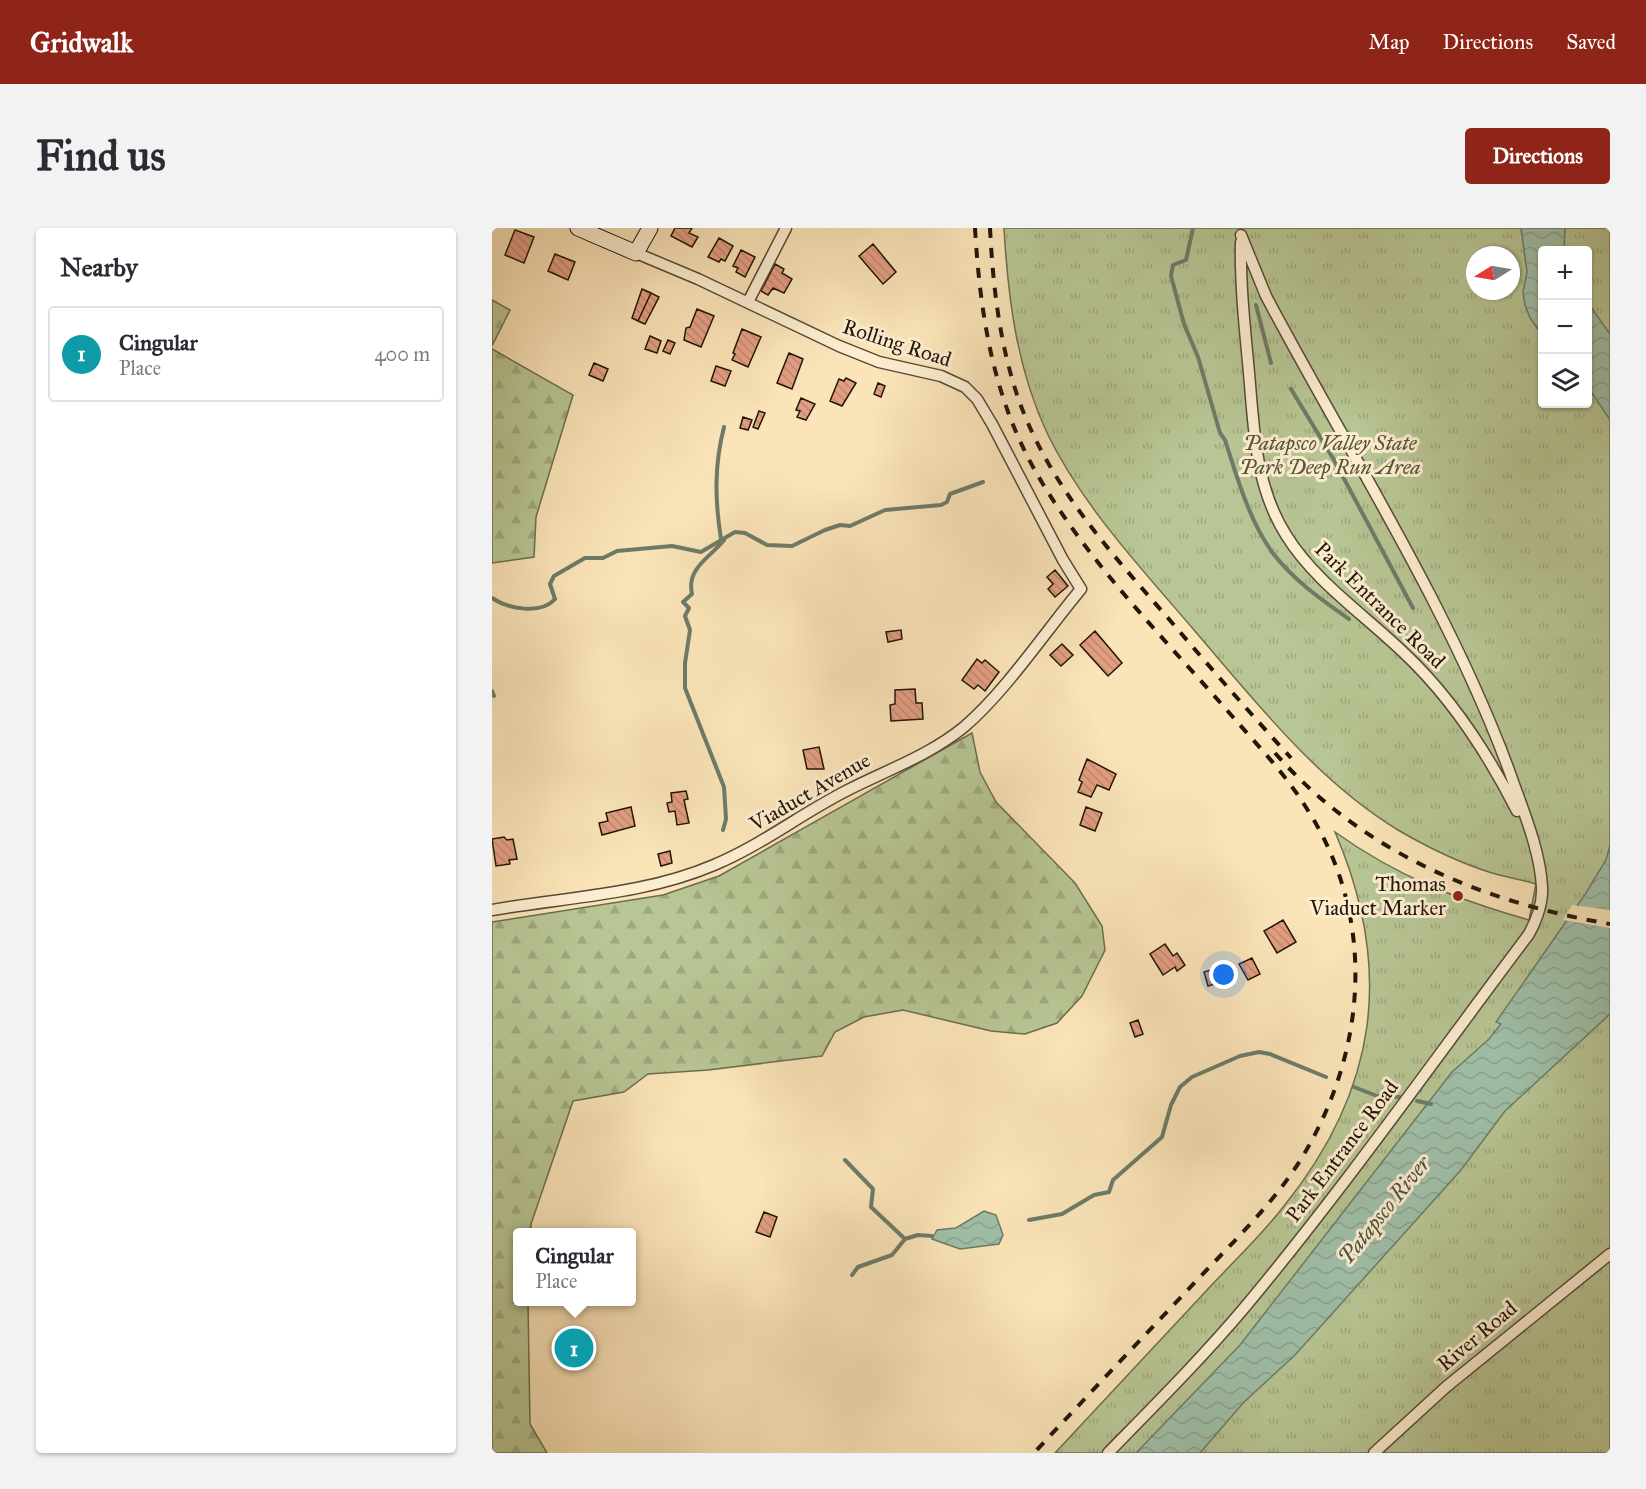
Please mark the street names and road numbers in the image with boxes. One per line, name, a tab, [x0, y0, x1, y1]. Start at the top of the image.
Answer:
street label: Rolling Road	[839, 313, 955, 373]
street label: Park Entrance Road	[1309, 536, 1451, 674]
street label: Viaduct Avenue	[744, 747, 875, 837]
street label: Park Entrance Road	[1280, 1074, 1404, 1227]
street label: River Road	[1432, 1295, 1522, 1377]

